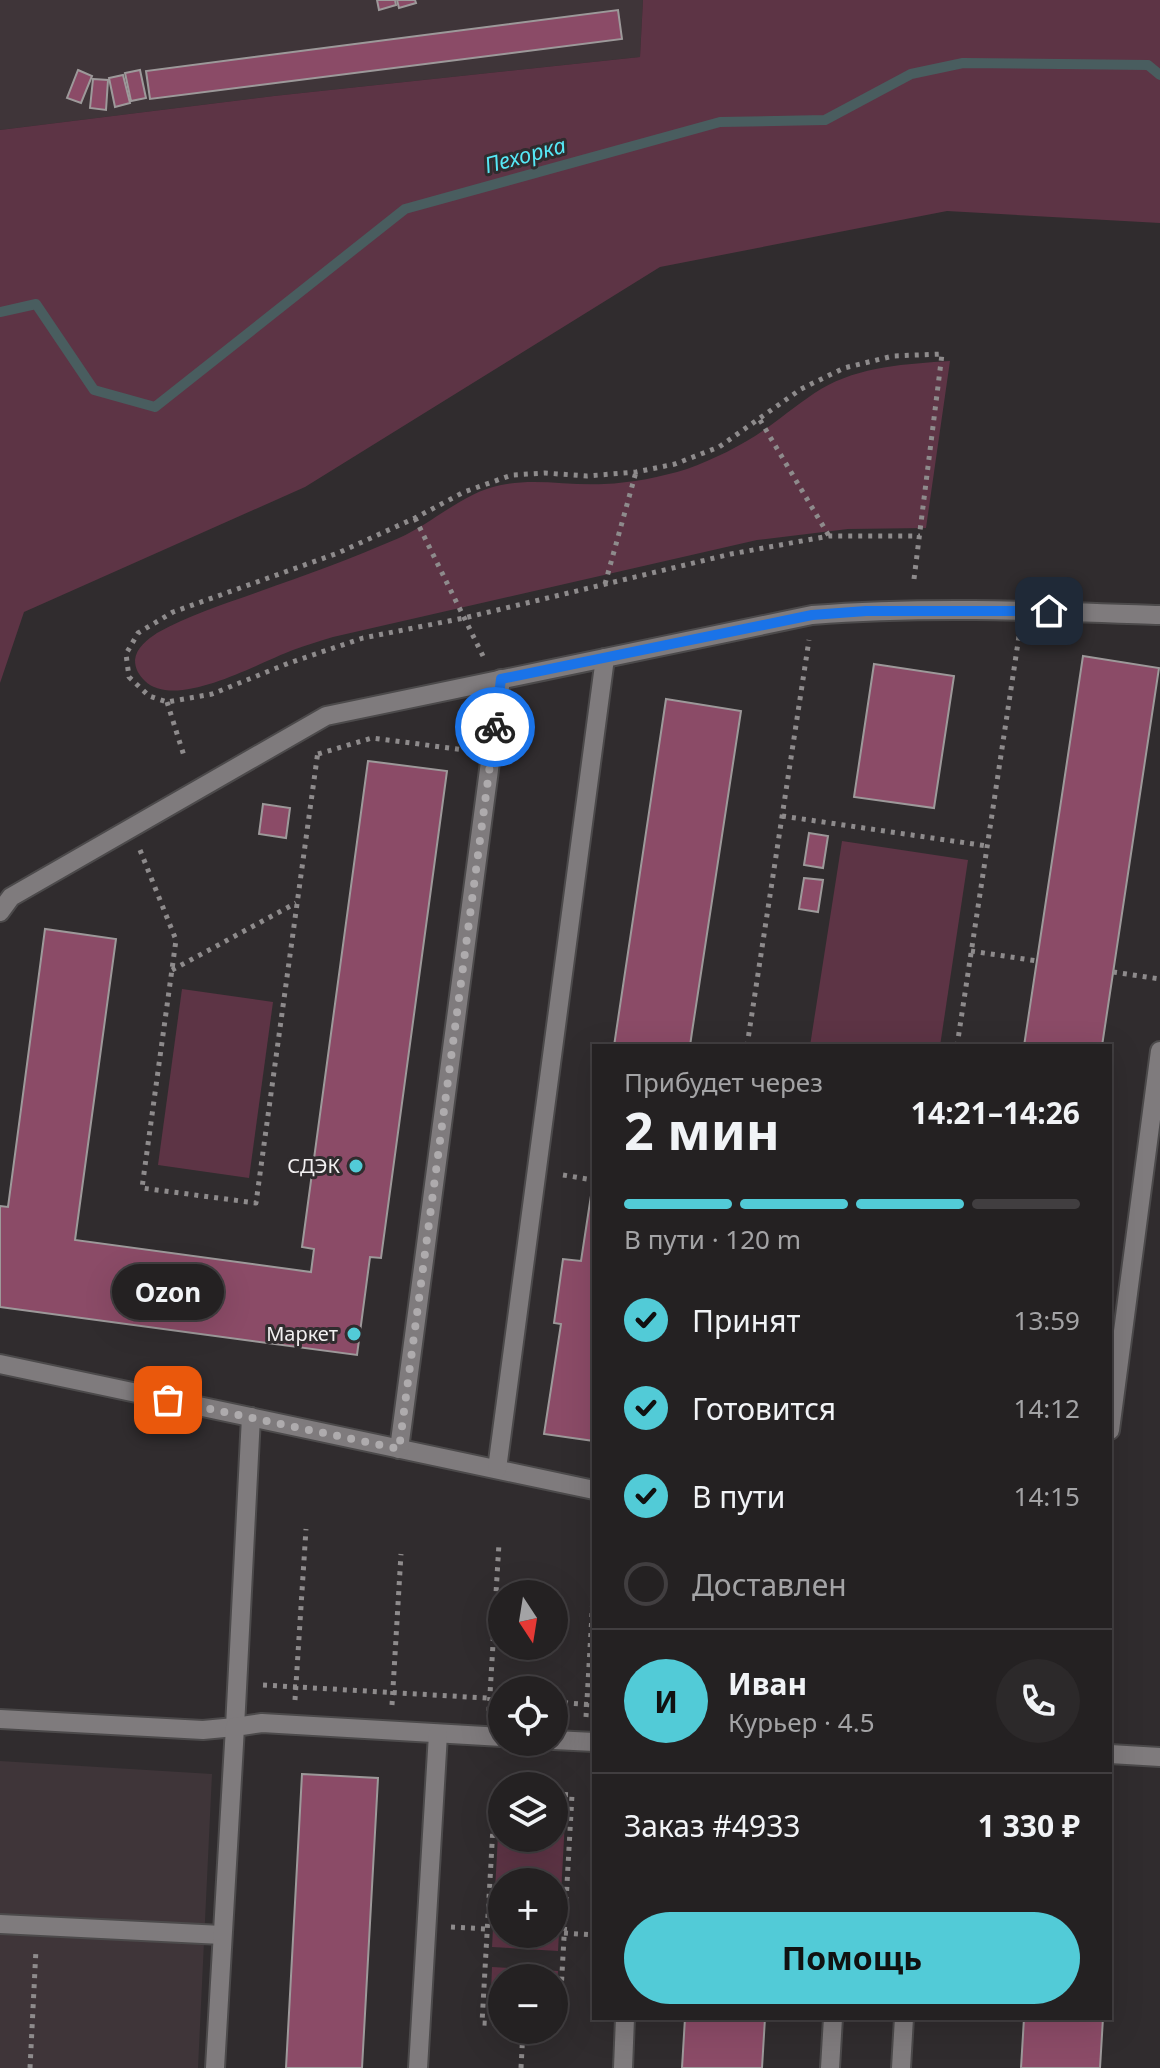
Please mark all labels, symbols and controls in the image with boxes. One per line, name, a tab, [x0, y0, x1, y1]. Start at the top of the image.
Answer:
water label: Пехорка	[481, 129, 569, 179]
pin	[1015, 577, 1083, 645]
icon: home	[1027, 589, 1071, 633]
courier	[455, 687, 535, 767]
icon: bike	[473, 705, 517, 749]
text: Прибудет через	[624, 1064, 823, 1100]
text: 14:21–14:26	[911, 1092, 1080, 1133]
text: 2 мин	[624, 1094, 780, 1165]
place label: СДЭК	[287, 1152, 340, 1179]
marker: СДЭК	[347, 1157, 365, 1175]
text: В пути · 120 m	[624, 1221, 801, 1257]
callout: Ozon	[112, 1264, 224, 1320]
text: Ozon	[135, 1274, 201, 1310]
icon: check	[624, 1298, 668, 1342]
text: Принят	[692, 1300, 801, 1341]
text: 13:59	[1014, 1302, 1080, 1338]
place label: Маркет	[266, 1320, 338, 1347]
marker: Маркет	[345, 1325, 363, 1343]
pin	[134, 1366, 202, 1434]
icon: bag	[146, 1378, 190, 1422]
icon: check	[624, 1386, 668, 1430]
text: Готовится	[692, 1388, 836, 1429]
text: 14:12	[1014, 1390, 1080, 1426]
icon: check	[624, 1474, 668, 1518]
text: В пути	[692, 1476, 785, 1517]
text: 14:15	[1014, 1478, 1080, 1514]
text: Доставлен	[692, 1564, 847, 1605]
north arrow	[488, 1580, 568, 1660]
map controls	[488, 1580, 568, 2044]
button: phone	[996, 1659, 1080, 1743]
text: Иван	[728, 1663, 807, 1704]
button: locate	[488, 1676, 568, 1756]
text: И	[654, 1681, 678, 1722]
text: Курьер · 4.5	[728, 1704, 875, 1740]
button: layers	[488, 1772, 568, 1852]
text: Заказ #4933	[624, 1805, 800, 1846]
text: 1 330 ₽	[978, 1805, 1080, 1846]
button: +	[488, 1868, 568, 1948]
button: Помощь	[624, 1912, 1080, 2004]
button: −	[488, 1964, 568, 2044]

